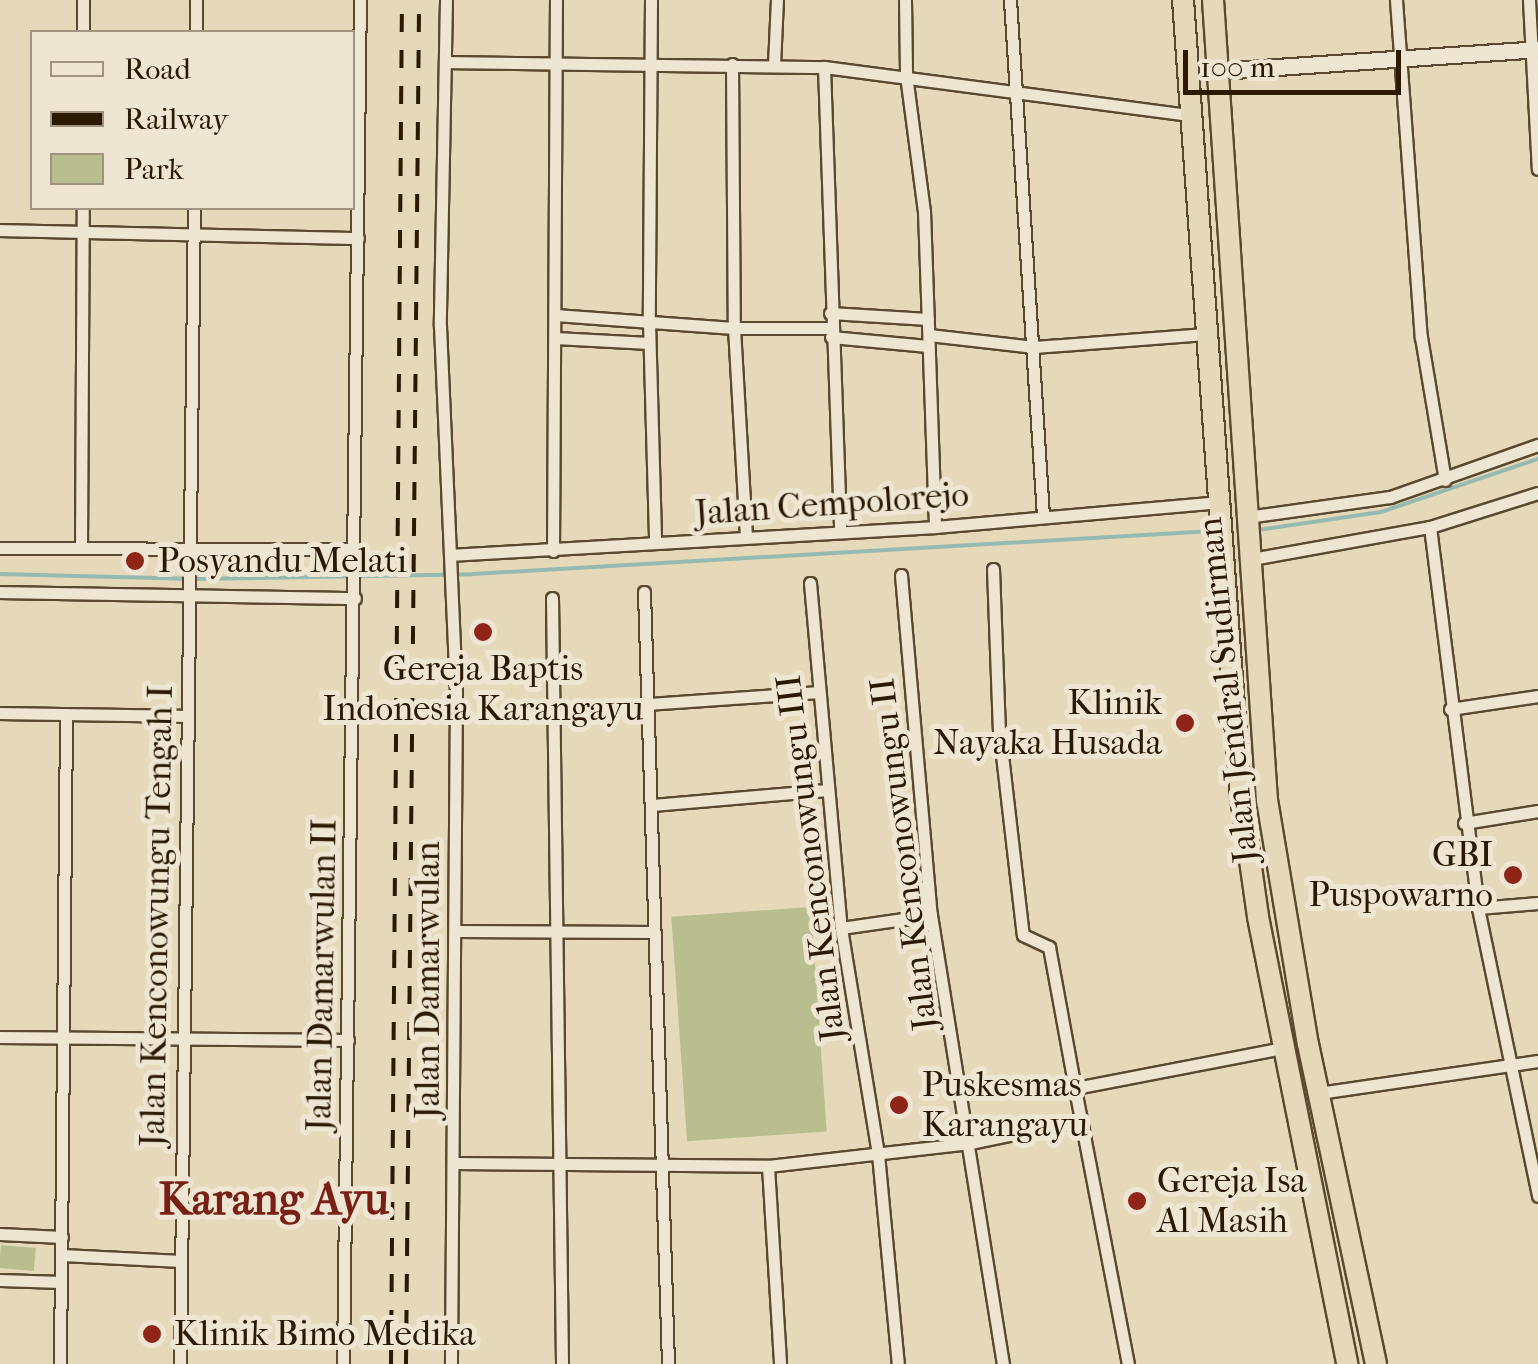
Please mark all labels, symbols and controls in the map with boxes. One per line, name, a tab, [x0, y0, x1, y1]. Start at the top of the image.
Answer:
legend	[30, 30, 355, 210]
scale bar	[1188, 30, 1406, 92]
text: 100 m	[1200, 50, 1275, 85]
text: Road	[124, 52, 191, 87]
text: Railway	[124, 102, 228, 137]
text: Park	[124, 152, 184, 187]
street label: Jalan Cempolorejo	[694, 473, 970, 535]
street label: Jalan Jendral Sudirman	[1189, 515, 1267, 865]
place label: Posyandu Melati	[158, 540, 407, 582]
marker: Posyandu Melati	[122, 548, 148, 574]
marker: Gereja Baptis Indonesia Karangayu	[472, 621, 494, 643]
place label: Gereja Baptis Indonesia Karangayu	[323, 648, 643, 730]
street label: Jalan Kenconowungu III	[768, 673, 854, 1043]
street label: Jalan Kenconowungu II	[862, 675, 946, 1033]
place label: Klinik Nayaka Husada	[933, 682, 1162, 764]
street label: Jalan Kenconowungu Tengah I	[132, 685, 182, 1147]
marker: Klinik Nayaka Husada	[1172, 710, 1198, 736]
street label: Jalan Damarwulan II	[298, 818, 346, 1132]
place label: GBI Puspowarno	[1309, 834, 1493, 916]
street label: Jalan Damarwulan	[407, 841, 449, 1119]
marker: GBI Puspowarno	[1502, 864, 1524, 886]
place label: Puskesmas Karangayu	[922, 1064, 1088, 1146]
marker: Puskesmas Karangayu	[886, 1092, 912, 1118]
place label: Gereja Isa Al Masih	[1157, 1160, 1306, 1242]
district label: Karang Ayu	[159, 1173, 389, 1227]
marker: Gereja Isa Al Masih	[1126, 1190, 1148, 1212]
place label: Klinik Bimo Medika	[174, 1313, 475, 1355]
marker: Klinik Bimo Medika	[139, 1321, 165, 1347]

